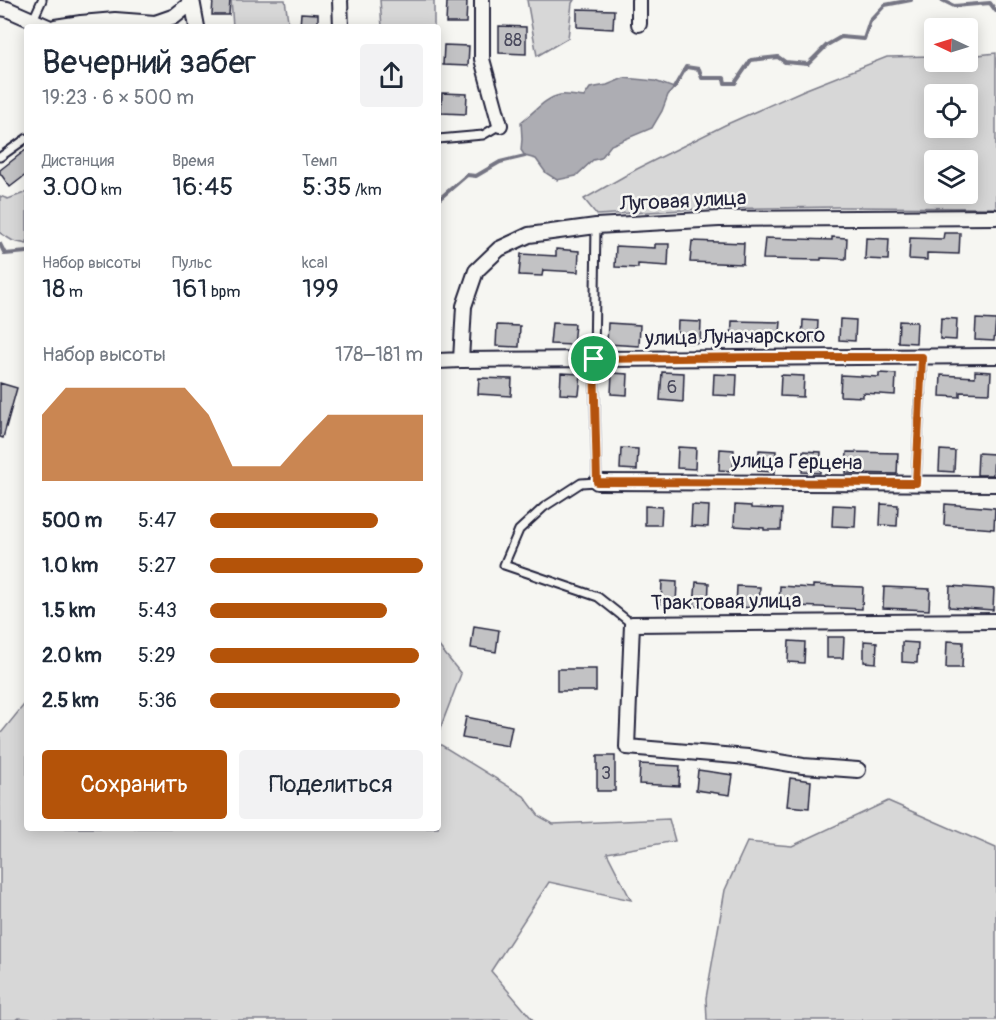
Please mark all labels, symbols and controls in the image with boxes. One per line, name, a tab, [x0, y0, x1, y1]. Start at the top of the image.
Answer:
north arrow	[924, 18, 978, 72]
map controls	[924, 18, 978, 204]
house number: 88	[504, 29, 522, 52]
text: Вечерний забег	[42, 42, 256, 83]
button: share	[360, 44, 423, 107]
button: locate	[924, 84, 978, 138]
text: 19:23 · 6 × 500 m	[42, 85, 194, 110]
button: layers	[924, 150, 978, 204]
text: Дистанция	[42, 151, 115, 171]
text: Время	[172, 151, 215, 171]
text: Темп	[302, 151, 337, 171]
text: 3.00	[42, 171, 98, 203]
text: 16:45	[172, 171, 233, 203]
text: 5:35	[302, 171, 352, 203]
text: km	[98, 180, 122, 200]
text: /km	[352, 180, 382, 200]
street label: Луговая улица	[618, 184, 747, 218]
text: Набор высоты	[42, 253, 141, 273]
text: Пульс	[172, 253, 212, 273]
text: kcal	[302, 253, 328, 273]
text: 18	[42, 273, 65, 305]
text: 161	[172, 273, 207, 305]
text: 199	[302, 273, 339, 305]
text: m	[65, 282, 83, 302]
text: bpm	[207, 282, 241, 302]
street label: улица Луначарского	[644, 322, 825, 352]
pin	[568, 333, 619, 384]
text: Набор высоты	[42, 342, 166, 367]
text: 178–181 m	[335, 342, 423, 367]
icon: arrive	[577, 342, 610, 375]
house number: 6	[667, 376, 677, 399]
street label: улица Герцена	[730, 447, 863, 477]
text: 500 m	[42, 508, 102, 533]
text: 5:47	[138, 508, 176, 533]
text: 1.0 km	[42, 553, 98, 578]
text: 5:27	[138, 553, 176, 578]
street label: Трактовая улица	[650, 587, 802, 617]
text: 1.5 km	[42, 598, 95, 623]
text: 5:43	[138, 598, 177, 623]
text: 2.0 km	[42, 643, 102, 668]
text: 5:29	[138, 643, 176, 668]
text: 2.5 km	[42, 688, 99, 713]
text: 5:36	[138, 688, 177, 713]
button: Сохранить	[42, 750, 227, 819]
button: Поделиться	[239, 750, 423, 819]
house number: 3	[601, 762, 611, 785]

